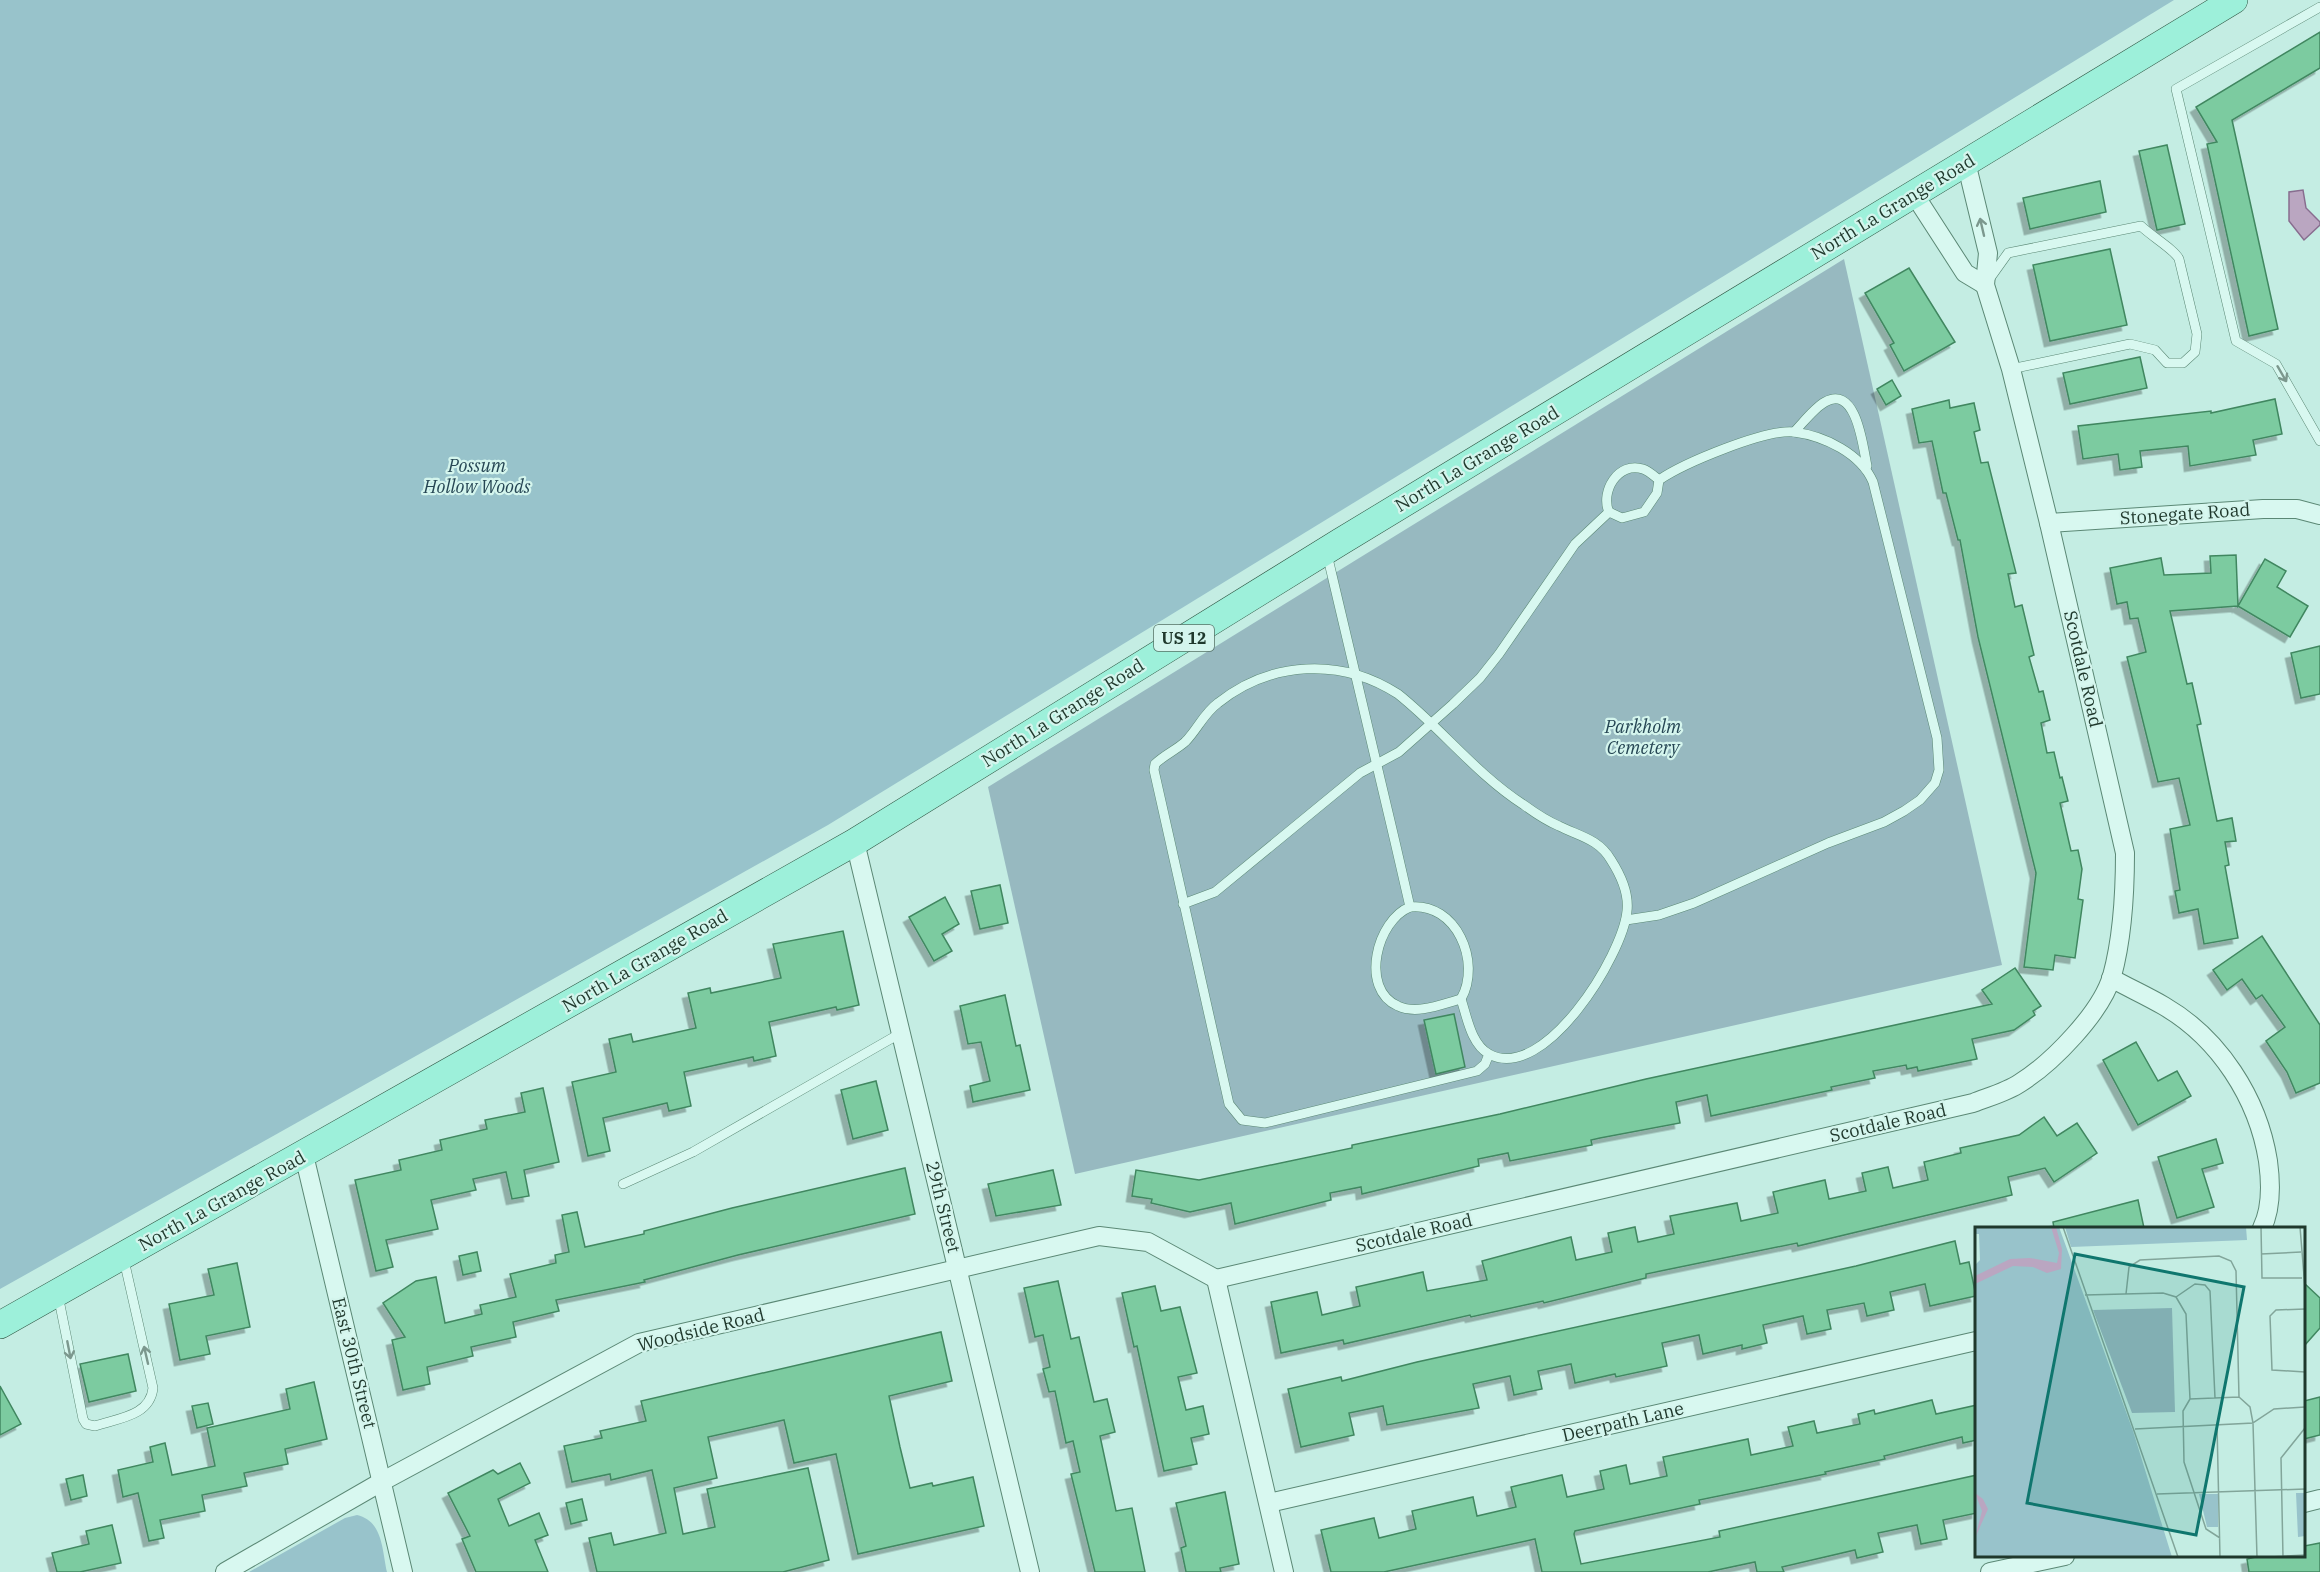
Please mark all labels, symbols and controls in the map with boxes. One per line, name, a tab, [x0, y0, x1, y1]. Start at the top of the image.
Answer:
street label: North La Grange Road	[1807, 148, 1979, 265]
one-way arrow	[1975, 218, 1987, 237]
one-way arrow	[2276, 365, 2288, 382]
street label: North La Grange Road	[1391, 400, 1563, 517]
park label: Possum Hollow Woods	[423, 454, 531, 498]
street label: Stonegate Road	[2119, 497, 2251, 530]
street label: Scotdale Road	[2059, 608, 2108, 730]
road number: US 12	[1154, 625, 1214, 651]
street label: North La Grange Road	[977, 653, 1148, 772]
park label: Parkholm Cemetery	[1604, 715, 1681, 759]
street label: North La Grange Road	[558, 904, 732, 1017]
street label: Scotdale Road	[1827, 1098, 1949, 1147]
street label: North La Grange Road	[134, 1145, 309, 1256]
street label: 29th Street	[921, 1159, 966, 1255]
street label: Scotdale Road	[1353, 1208, 1475, 1257]
inset map	[1975, 1227, 2305, 1557]
street label: East 30th Street	[327, 1295, 382, 1431]
street label: Woodside Road	[635, 1303, 767, 1356]
one-way arrow	[64, 1340, 75, 1360]
one-way arrow	[140, 1346, 151, 1366]
street label: Deerpath Lane	[1560, 1396, 1686, 1447]

